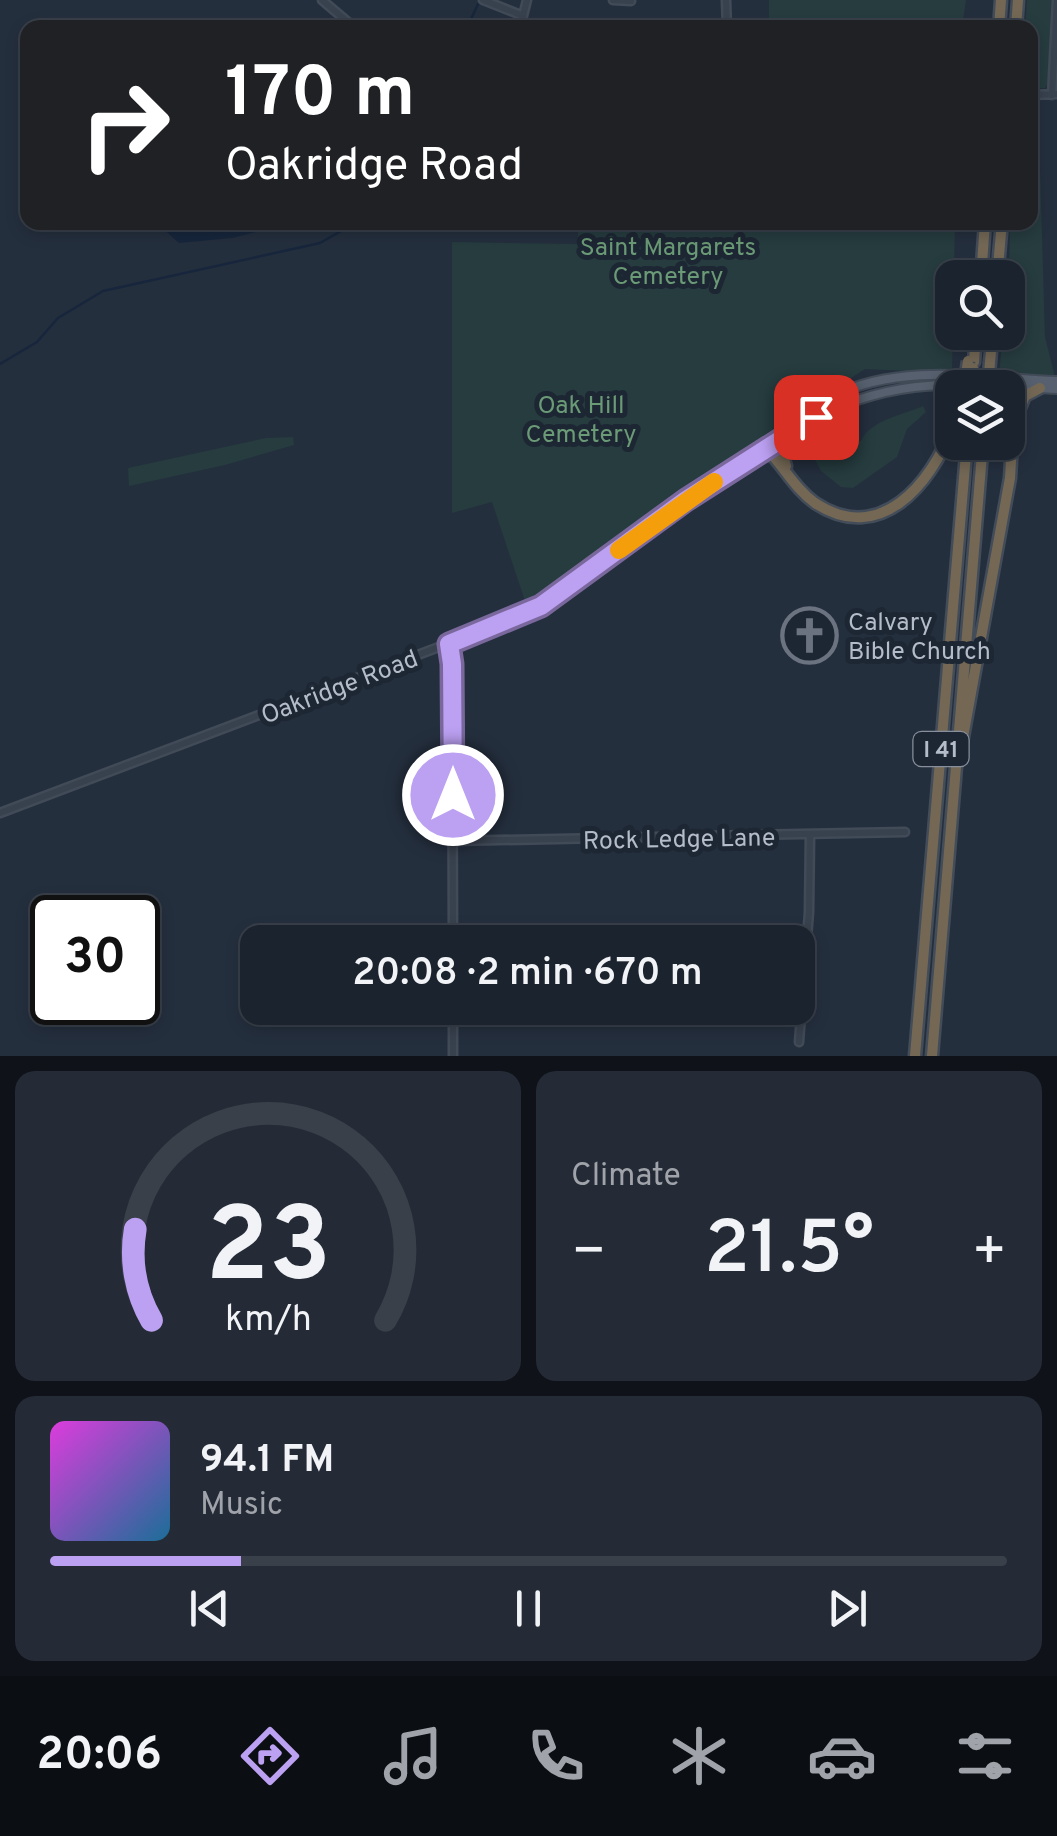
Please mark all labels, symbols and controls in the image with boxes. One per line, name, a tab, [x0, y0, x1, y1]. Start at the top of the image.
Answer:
text: 170 m	[225, 52, 415, 141]
icon: right	[60, 60, 190, 190]
text: Oakridge Road	[225, 139, 523, 196]
park label: Saint Margarets Cemetery	[580, 233, 756, 294]
map controls	[935, 260, 1025, 460]
button: search	[935, 260, 1025, 350]
button: layers	[935, 370, 1025, 460]
pin	[774, 375, 859, 460]
icon: arrive	[789, 390, 844, 445]
park label: Oak Hill Cemetery	[526, 391, 636, 452]
church icon: Calvary Bible Church	[779, 605, 839, 665]
place label: Calvary Bible Church	[848, 608, 991, 669]
street label: Oakridge Road	[257, 644, 423, 733]
road number: I 41	[914, 732, 968, 766]
position arrow	[401, 743, 505, 847]
street label: Rock Ledge Lane	[583, 823, 776, 859]
speed limit sign: 30	[30, 895, 160, 1025]
text: 20:08 · 2 min · 670 m	[352, 950, 703, 999]
text: Climate	[571, 1157, 681, 1197]
text: 23	[205, 1186, 331, 1318]
text: 21.5°	[704, 1205, 874, 1300]
text: −	[571, 1219, 606, 1289]
text: +	[972, 1219, 1007, 1289]
text: km/h	[225, 1298, 311, 1344]
text: 94.1 FM	[200, 1437, 334, 1486]
text: Music	[200, 1486, 283, 1526]
icon: previous	[182, 1581, 237, 1636]
icon: pause	[501, 1581, 556, 1636]
icon: next	[820, 1581, 875, 1636]
icon: directions	[235, 1721, 305, 1791]
icon: music	[378, 1721, 448, 1791]
icon: phone	[521, 1721, 591, 1791]
icon: climate	[664, 1721, 734, 1791]
icon: car	[807, 1721, 877, 1791]
icon: filters	[950, 1721, 1020, 1791]
text: 20:06	[37, 1728, 162, 1785]

